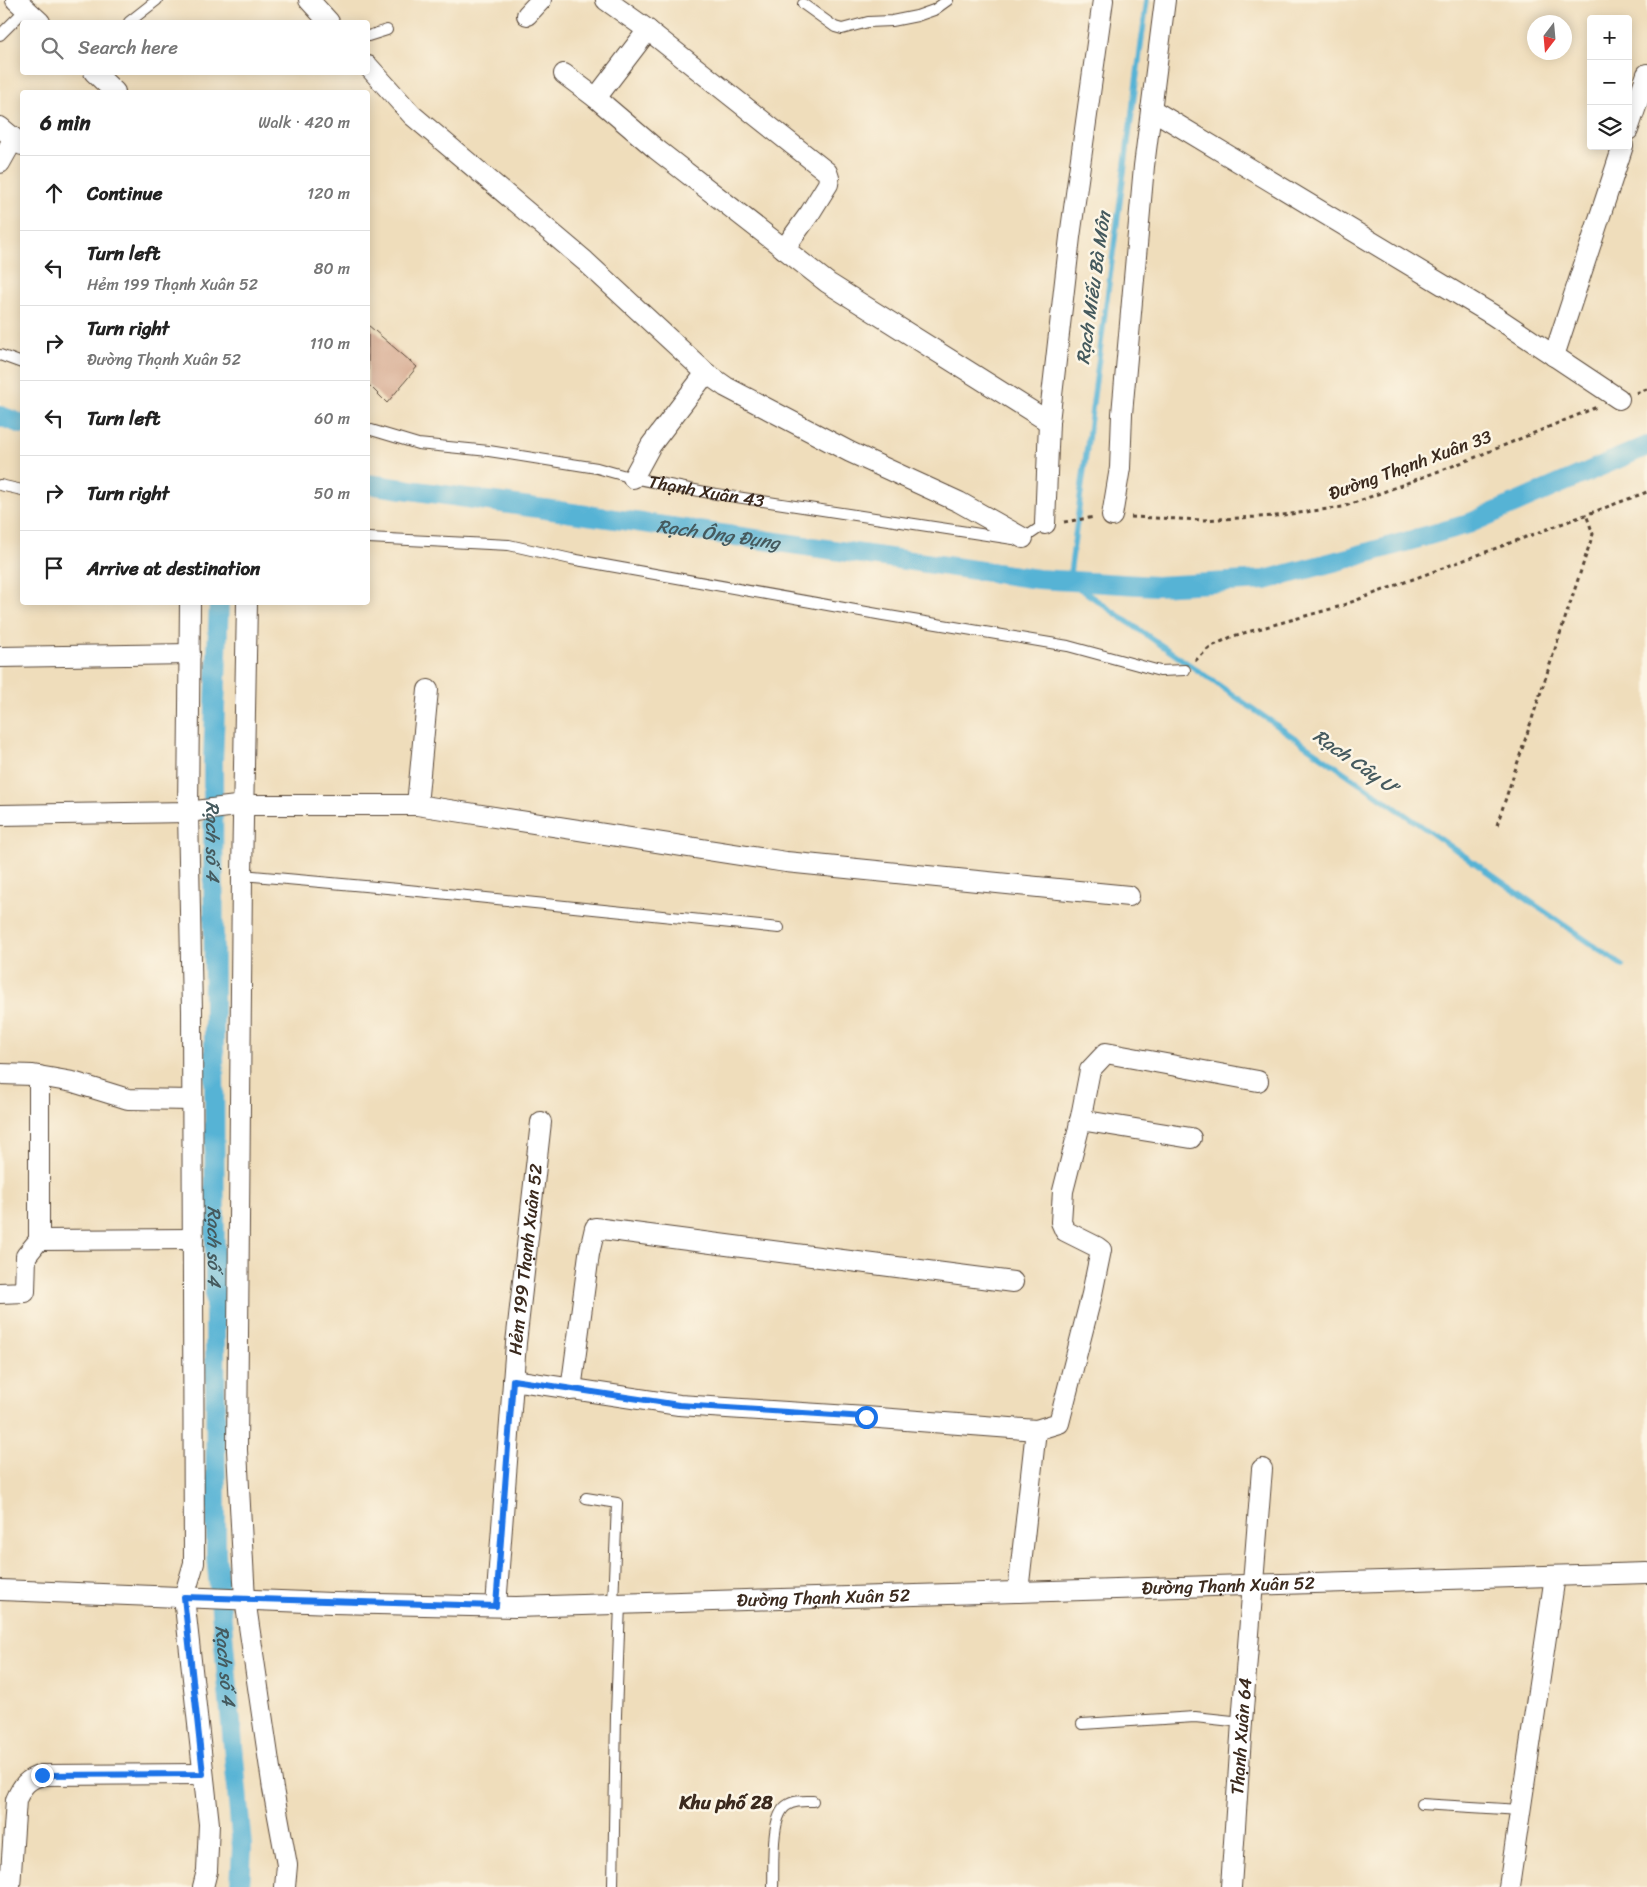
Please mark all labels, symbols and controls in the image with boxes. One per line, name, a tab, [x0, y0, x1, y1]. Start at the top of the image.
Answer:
north arrow	[1527, 15, 1572, 60]
map controls	[1587, 15, 1632, 150]
button: +	[1587, 15, 1632, 60]
search box	[20, 20, 370, 75]
text: Search here	[78, 31, 178, 64]
icon: search	[38, 34, 66, 62]
button: −	[1587, 60, 1632, 105]
text: 6 min	[40, 104, 91, 142]
button: layers	[1587, 105, 1632, 150]
text: Walk · 420 m	[258, 108, 350, 137]
text: Continue	[87, 177, 163, 210]
icon: ahead	[40, 179, 68, 207]
text: 120 m	[307, 179, 350, 208]
water label: Rạch Miếu Bà Môn	[1066, 208, 1120, 366]
text: Turn left	[87, 237, 160, 270]
icon: left	[40, 254, 68, 282]
text: 80 m	[314, 254, 350, 283]
text: Hẻm 199 Thạnh Xuân 52	[87, 270, 258, 299]
text: Turn right	[87, 312, 169, 345]
icon: right	[40, 329, 68, 357]
text: 110 m	[310, 329, 350, 358]
text: Đường Thạnh Xuân 52	[87, 345, 241, 374]
text: Turn left	[87, 402, 160, 435]
icon: left	[40, 404, 68, 432]
text: 60 m	[314, 404, 350, 433]
street label: Đường Thạnh Xuân 33	[1324, 421, 1496, 509]
street label: Thạnh Xuân 43	[646, 465, 767, 517]
text: Turn right	[87, 477, 169, 510]
icon: right	[40, 479, 68, 507]
text: 50 m	[314, 479, 350, 508]
water label: Rạch Ông Đụng	[655, 509, 784, 559]
text: Arrive at destination	[87, 552, 260, 585]
icon: arrive	[40, 554, 68, 582]
water label: Rạch Cây Ư	[1306, 720, 1407, 805]
water label: Rạch số 4	[197, 801, 230, 884]
street label: Hẻm 199 Thạnh Xuân 52	[499, 1162, 552, 1356]
water label: Rạch số 4	[198, 1206, 231, 1289]
route start	[855, 1406, 878, 1429]
street label: Đường Thạnh Xuân 52	[1141, 1567, 1316, 1604]
street label: Đường Thạnh Xuân 52	[736, 1579, 911, 1616]
water label: Rạch số 4	[206, 1624, 246, 1710]
street label: Thạnh Xuân 64	[1221, 1677, 1261, 1796]
route end	[31, 1764, 54, 1787]
district label: Khu phố 28	[678, 1786, 773, 1819]

